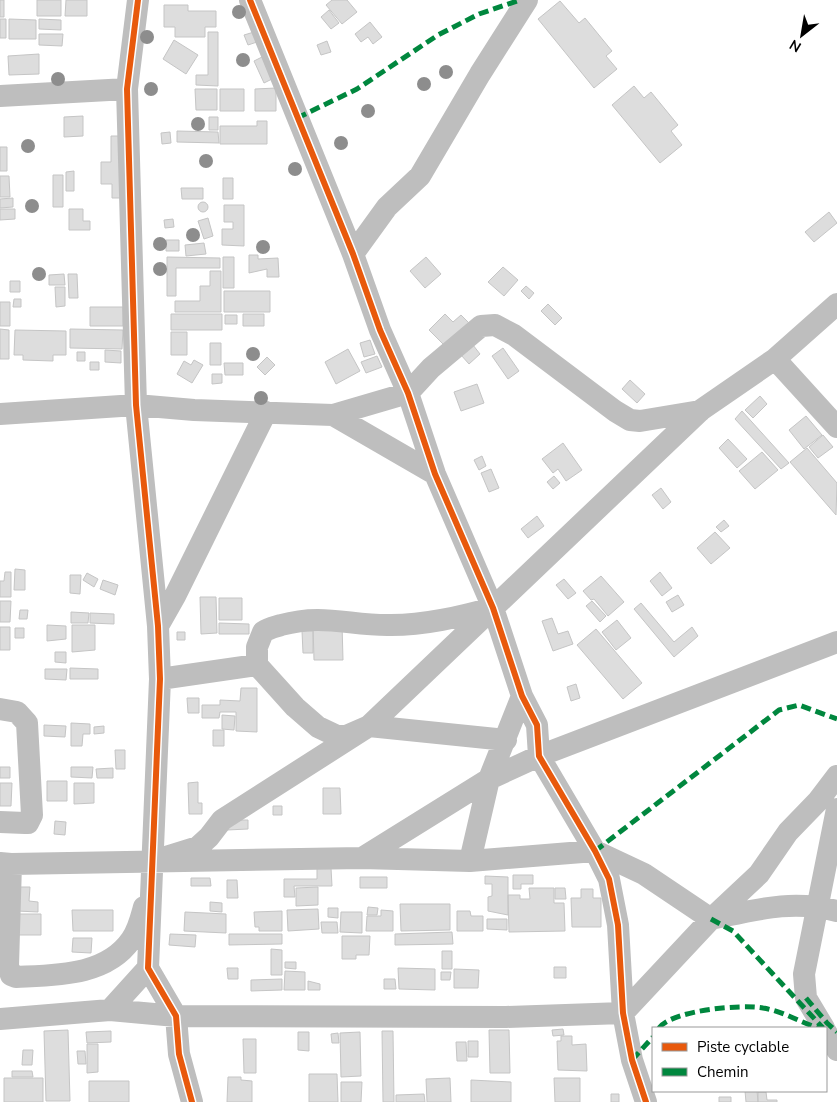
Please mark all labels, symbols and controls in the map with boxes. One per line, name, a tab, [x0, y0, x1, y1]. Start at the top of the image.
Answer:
north arrow	[777, 10, 827, 60]
text: N	[786, 35, 805, 57]
legend	[652, 1027, 827, 1092]
text: Piste cyclable	[697, 1037, 789, 1057]
text: Chemin	[697, 1062, 748, 1082]

